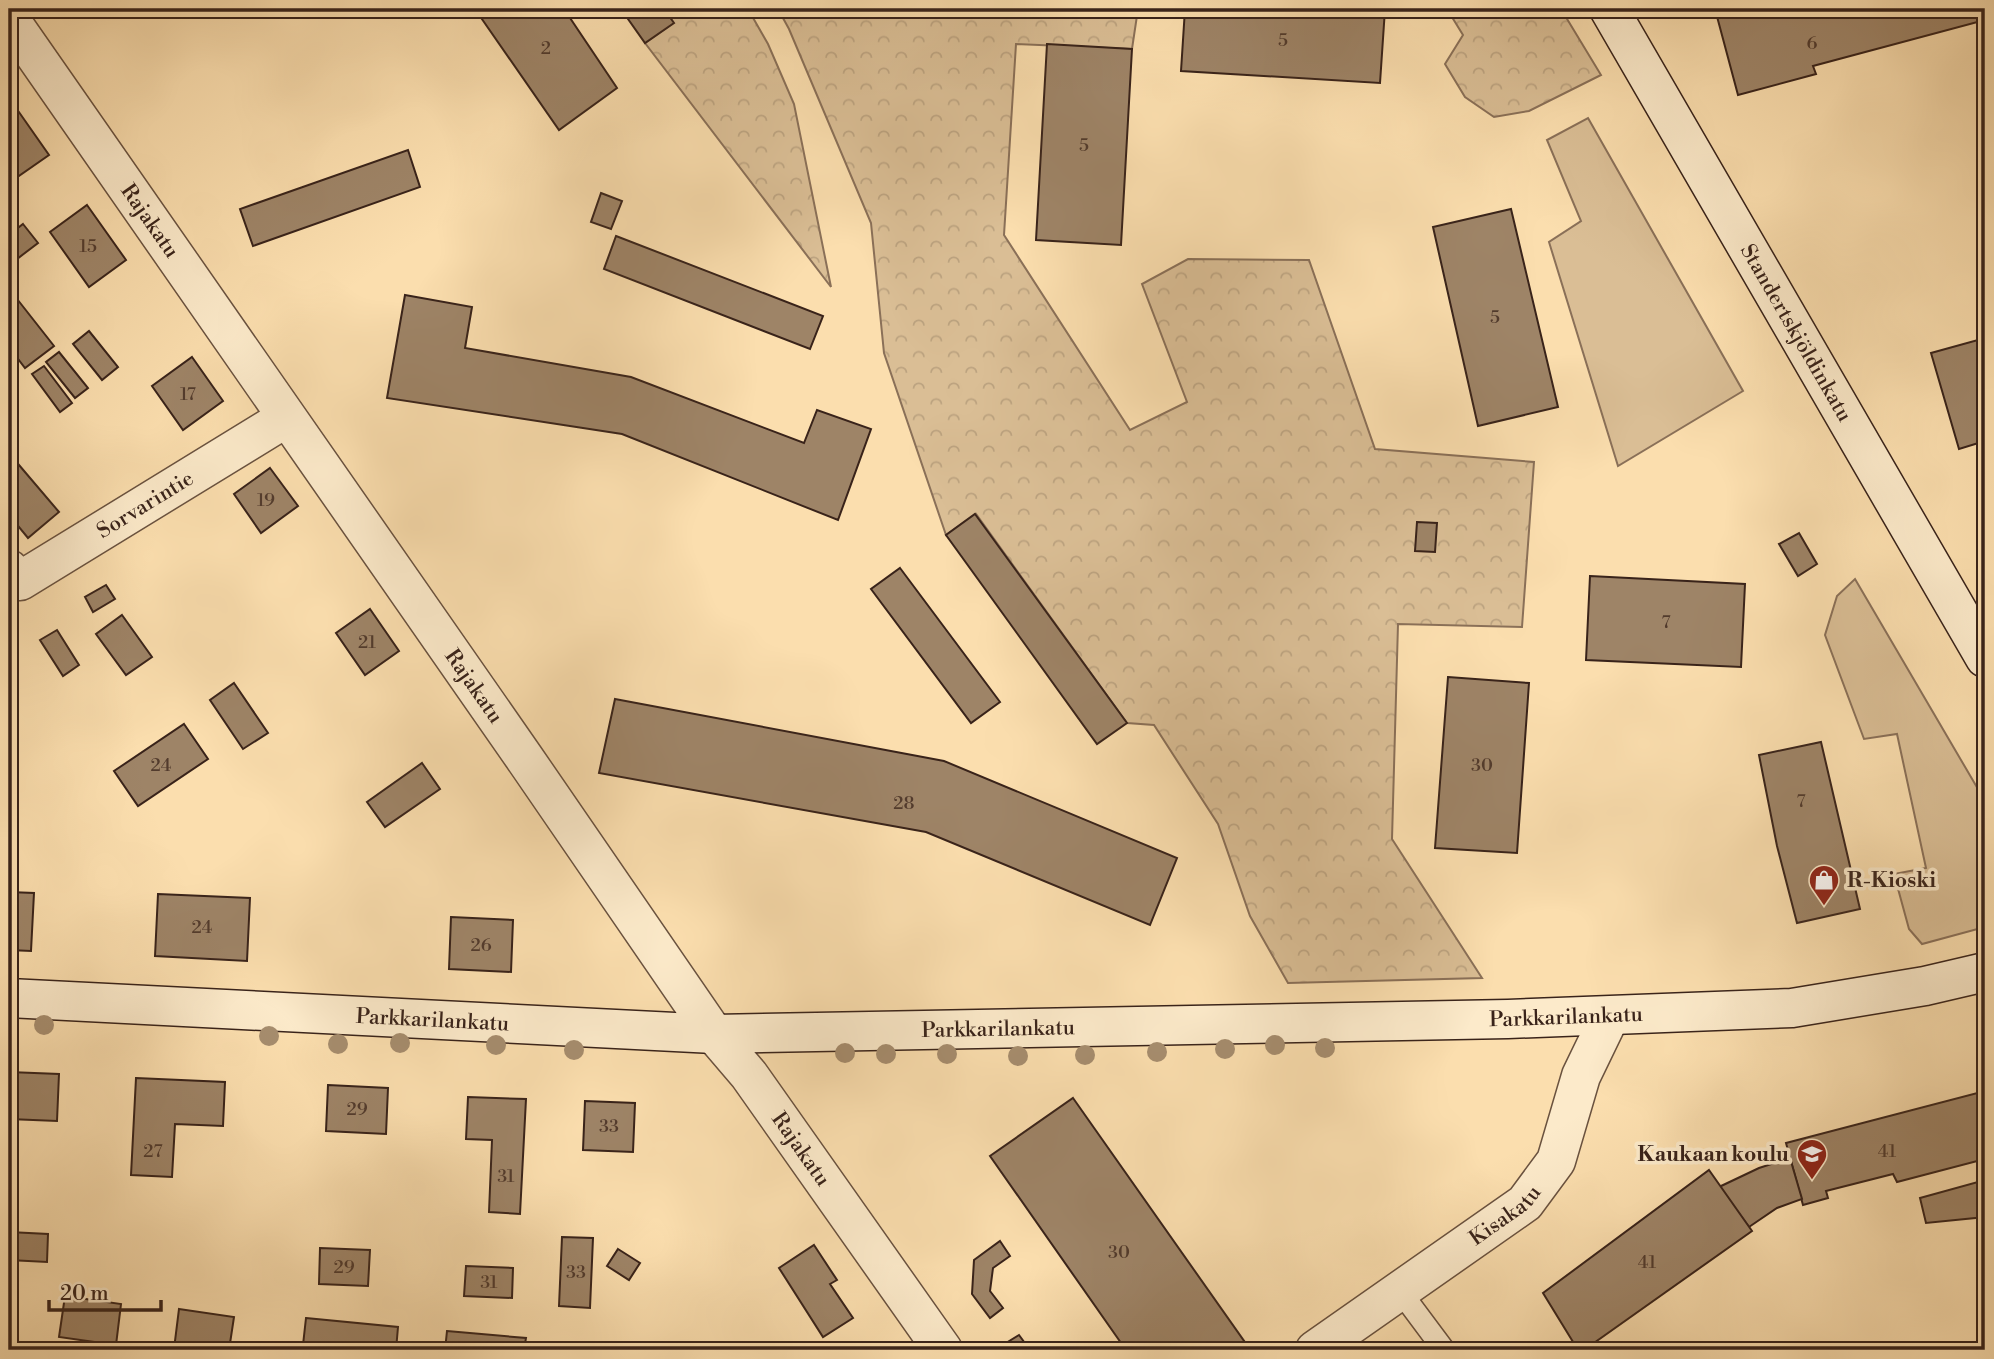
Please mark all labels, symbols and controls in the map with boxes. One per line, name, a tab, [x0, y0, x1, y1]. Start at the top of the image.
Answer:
house number: 5	[1278, 29, 1288, 52]
house number: 6	[1807, 32, 1818, 55]
house number: 2	[541, 37, 551, 60]
house number: 5	[1079, 134, 1089, 157]
street label: Rajakatu	[114, 179, 184, 263]
house number: 15	[79, 235, 97, 258]
street label: Standertskjöldinkatu	[1734, 240, 1857, 427]
house number: 5	[1490, 306, 1500, 329]
house number: 17	[180, 383, 196, 406]
street label: Sorvarintie	[92, 466, 199, 545]
house number: 19	[257, 489, 275, 512]
house number: 7	[1661, 611, 1671, 634]
house number: 21	[358, 631, 376, 654]
street label: Rajakatu	[439, 644, 508, 729]
house number: 24	[150, 754, 172, 777]
house number: 30	[1471, 754, 1493, 777]
house number: 7	[1796, 790, 1806, 813]
house number: 28	[893, 792, 915, 815]
shop icon: R-Kioski	[1807, 863, 1841, 907]
place label: R-Kioski	[1847, 868, 1936, 894]
house number: 24	[191, 916, 213, 939]
house number: 26	[470, 934, 492, 957]
street label: Parkkarilankatu	[1489, 1002, 1643, 1033]
street label: Parkkarilankatu	[355, 1004, 510, 1038]
street label: Parkkarilankatu	[921, 1015, 1075, 1044]
house number: 29	[346, 1098, 368, 1121]
street label: Rajakatu	[765, 1107, 835, 1192]
house number: 33	[599, 1115, 619, 1138]
school or university icon: Kaukaan koulu	[1795, 1137, 1829, 1181]
house number: 27	[143, 1140, 163, 1163]
house number: 41	[1878, 1140, 1896, 1163]
place label: Kaukaan koulu	[1637, 1142, 1789, 1168]
house number: 31	[497, 1165, 515, 1188]
street label: Kisakatu	[1465, 1181, 1547, 1252]
house number: 30	[1108, 1241, 1130, 1264]
house number: 41	[1638, 1251, 1656, 1274]
house number: 29	[333, 1256, 355, 1279]
house number: 33	[566, 1261, 586, 1284]
scale bar	[49, 1268, 161, 1312]
house number: 31	[480, 1271, 498, 1294]
text: 20 m	[60, 1281, 109, 1307]

